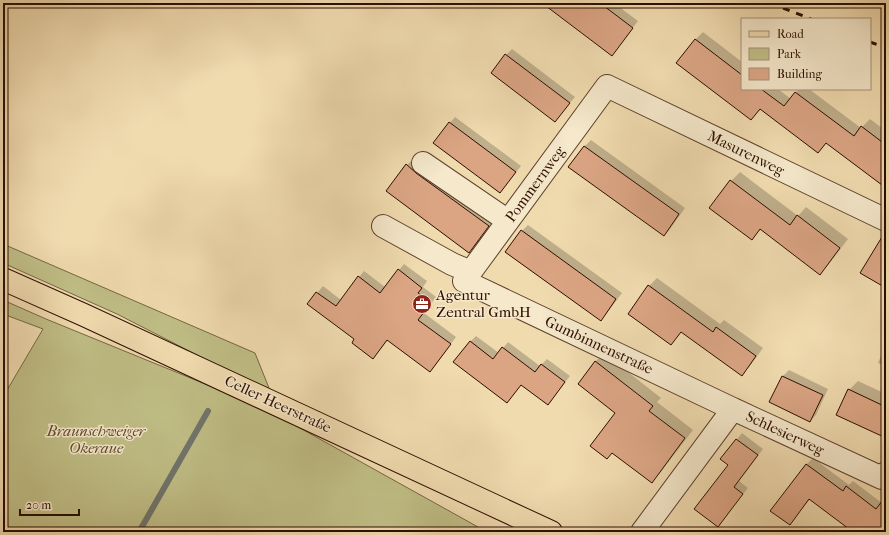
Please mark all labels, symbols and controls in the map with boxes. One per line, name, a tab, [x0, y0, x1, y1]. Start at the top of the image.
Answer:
legend	[741, 18, 871, 90]
text: Road	[777, 27, 804, 41]
text: Park	[777, 47, 802, 61]
text: Building	[777, 67, 822, 81]
street label: Masurenweg	[705, 127, 788, 180]
street label: Pommernweg	[501, 142, 569, 226]
place label: Agentur Zentral GmbH	[435, 286, 531, 321]
office icon: Agentur Zentral GmbH	[411, 293, 433, 315]
street label: Gumbinnenstraße	[542, 312, 656, 378]
street label: Celler Heerstraße	[222, 371, 335, 437]
street label: Schlesierweg	[743, 407, 828, 459]
park label: Braunschweiger Okeraue	[46, 422, 146, 457]
scale bar	[20, 491, 79, 517]
text: 20 m	[26, 498, 51, 512]

